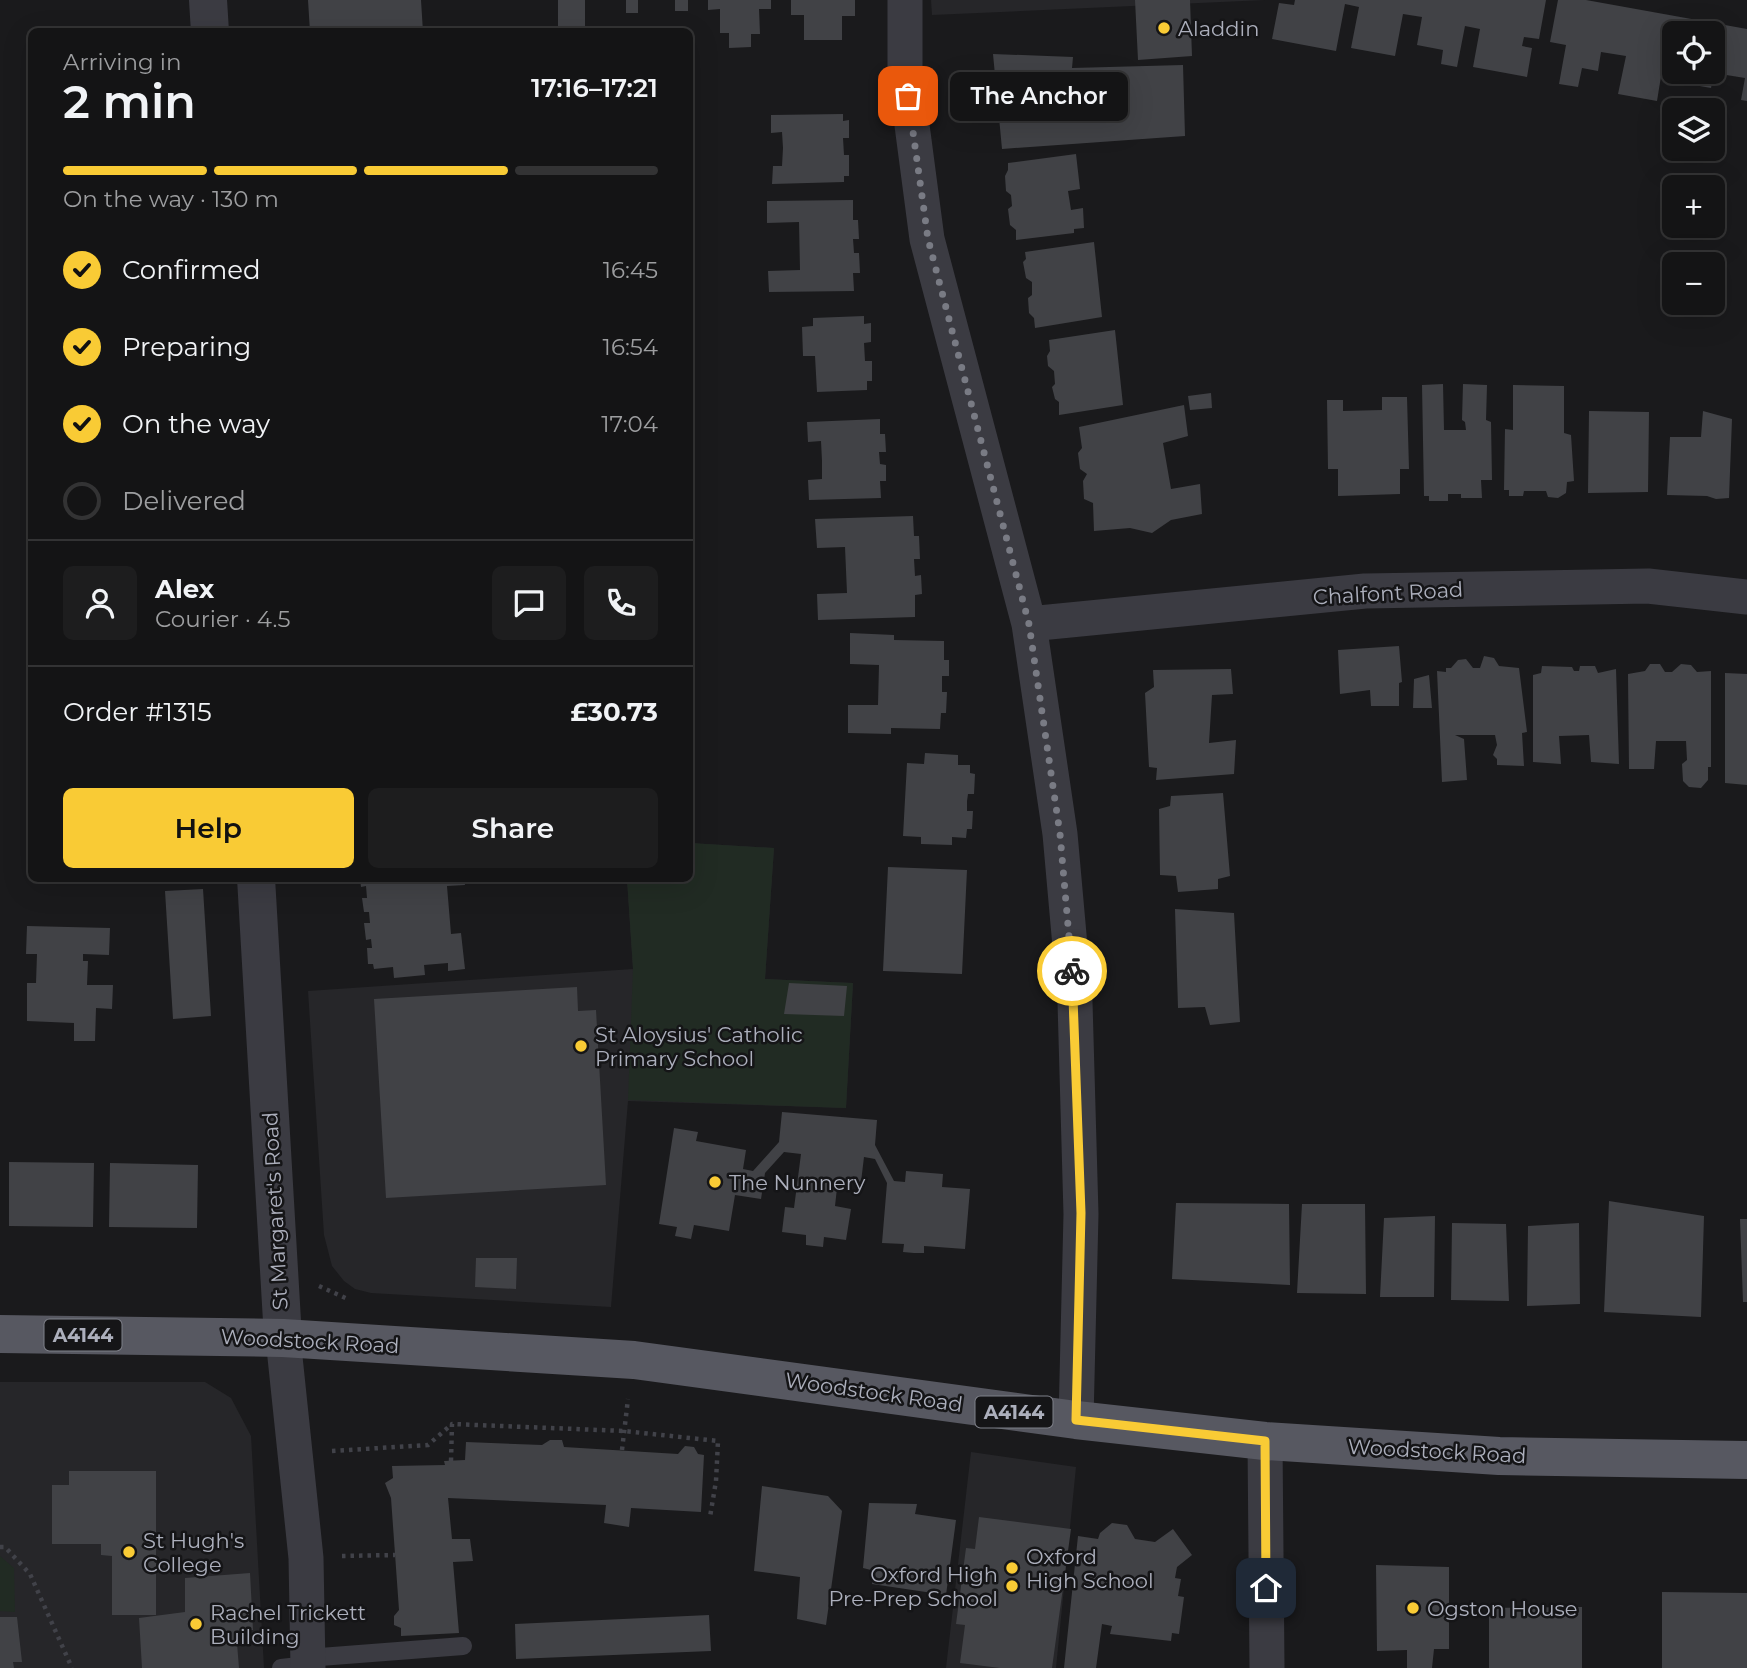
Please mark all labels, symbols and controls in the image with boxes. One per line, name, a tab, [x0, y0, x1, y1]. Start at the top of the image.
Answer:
place label: Aladdin	[1178, 16, 1259, 41]
marker: Aladdin	[1156, 20, 1172, 36]
map controls	[1662, 21, 1725, 315]
button: locate	[1662, 21, 1725, 84]
text: Arriving in	[63, 48, 182, 76]
pin	[878, 66, 938, 126]
text: 17:16–17:21	[531, 72, 658, 104]
callout: The Anchor	[950, 72, 1128, 120]
text: 2 min	[63, 73, 196, 130]
icon: bag	[889, 77, 927, 115]
text: The Anchor	[971, 82, 1107, 110]
button: layers	[1662, 98, 1725, 161]
button: +	[1662, 175, 1725, 238]
text: On the way · 130 m	[63, 185, 279, 213]
icon: check	[63, 251, 101, 289]
button: −	[1662, 252, 1725, 315]
text: Confirmed	[122, 254, 261, 286]
text: 16:45	[603, 256, 658, 284]
icon: check	[63, 328, 101, 366]
text: Preparing	[122, 331, 251, 363]
text: 16:54	[603, 333, 658, 361]
icon: check	[63, 405, 101, 443]
text: On the way	[122, 408, 270, 440]
text: 17:04	[601, 410, 658, 438]
text: Delivered	[122, 485, 246, 517]
button: person	[63, 566, 137, 640]
button: chat	[492, 566, 566, 640]
button: phone	[584, 566, 658, 640]
text: Alex	[155, 573, 214, 605]
street label: Chalfont Road	[1312, 577, 1464, 609]
text: Courier · 4.5	[155, 605, 290, 633]
text: Order #1315	[63, 696, 212, 728]
text: £30.73	[570, 696, 658, 728]
button: Help	[63, 788, 354, 868]
button: Share	[368, 788, 658, 868]
courier	[1037, 936, 1107, 1006]
icon: bike	[1053, 952, 1091, 990]
place label: St Aloysius' Catholic Primary School	[595, 1022, 803, 1071]
marker: St Aloysius' Catholic Primary School	[573, 1038, 589, 1054]
street label: St Margaret's Road	[257, 1111, 293, 1311]
place label: The Nunnery	[729, 1170, 866, 1195]
marker: The Nunnery	[707, 1174, 723, 1190]
road number: A4144	[44, 1320, 122, 1350]
street label: Woodstock Road	[220, 1324, 400, 1358]
street label: Woodstock Road	[784, 1367, 964, 1417]
road number: A4144	[976, 1396, 1052, 1428]
street label: Woodstock Road	[1347, 1434, 1527, 1468]
place label: St Hugh's College	[143, 1528, 244, 1577]
marker: St Hugh's College	[121, 1544, 137, 1560]
place label: Oxford High School	[1026, 1544, 1154, 1593]
pin	[1236, 1558, 1296, 1618]
marker: Oxford High School	[1004, 1560, 1020, 1576]
place label: Oxford High Pre-Prep School	[828, 1562, 998, 1611]
icon: home	[1247, 1569, 1285, 1607]
marker: Oxford High Pre-Prep School	[1004, 1578, 1020, 1594]
place label: Ogston House	[1427, 1596, 1578, 1621]
place label: Rachel Trickett Building	[210, 1600, 366, 1649]
marker: Ogston House	[1405, 1600, 1421, 1616]
marker: Rachel Trickett Building	[188, 1616, 204, 1632]

